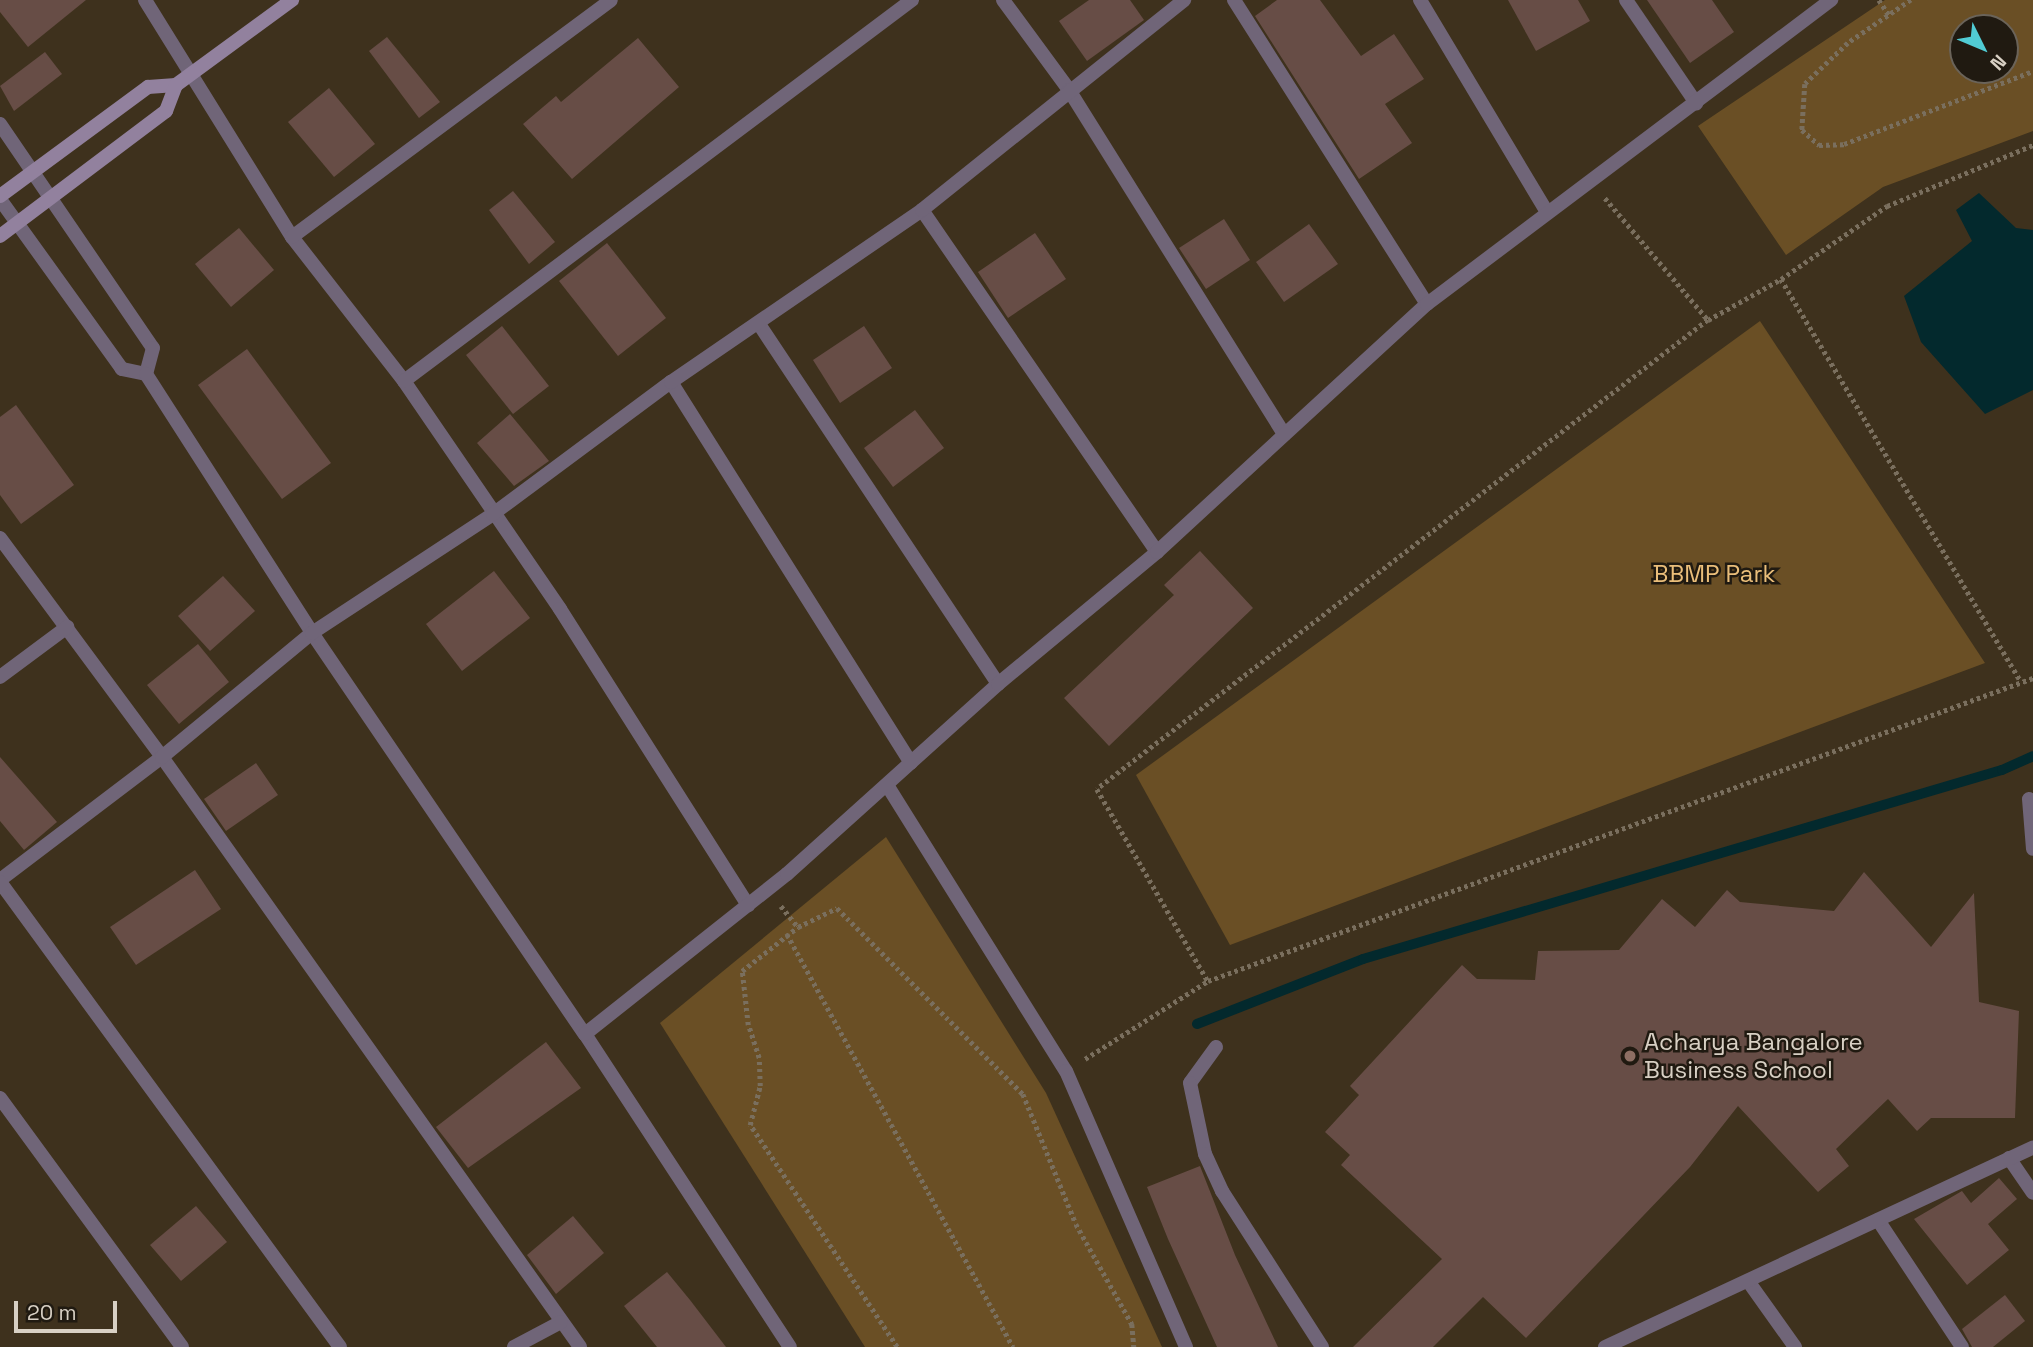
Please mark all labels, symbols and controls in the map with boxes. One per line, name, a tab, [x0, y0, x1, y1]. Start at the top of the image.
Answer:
north arrow	[1949, 14, 2019, 84]
text: N	[1985, 49, 2012, 75]
park label: BBMP Park	[1653, 560, 1775, 588]
place label: Acharya Bangalore Business School	[1644, 1028, 1863, 1084]
marker: Acharya Bangalore Business School	[1622, 1048, 1638, 1064]
scale bar	[18, 1288, 121, 1332]
text: 20 m	[27, 1299, 77, 1326]

